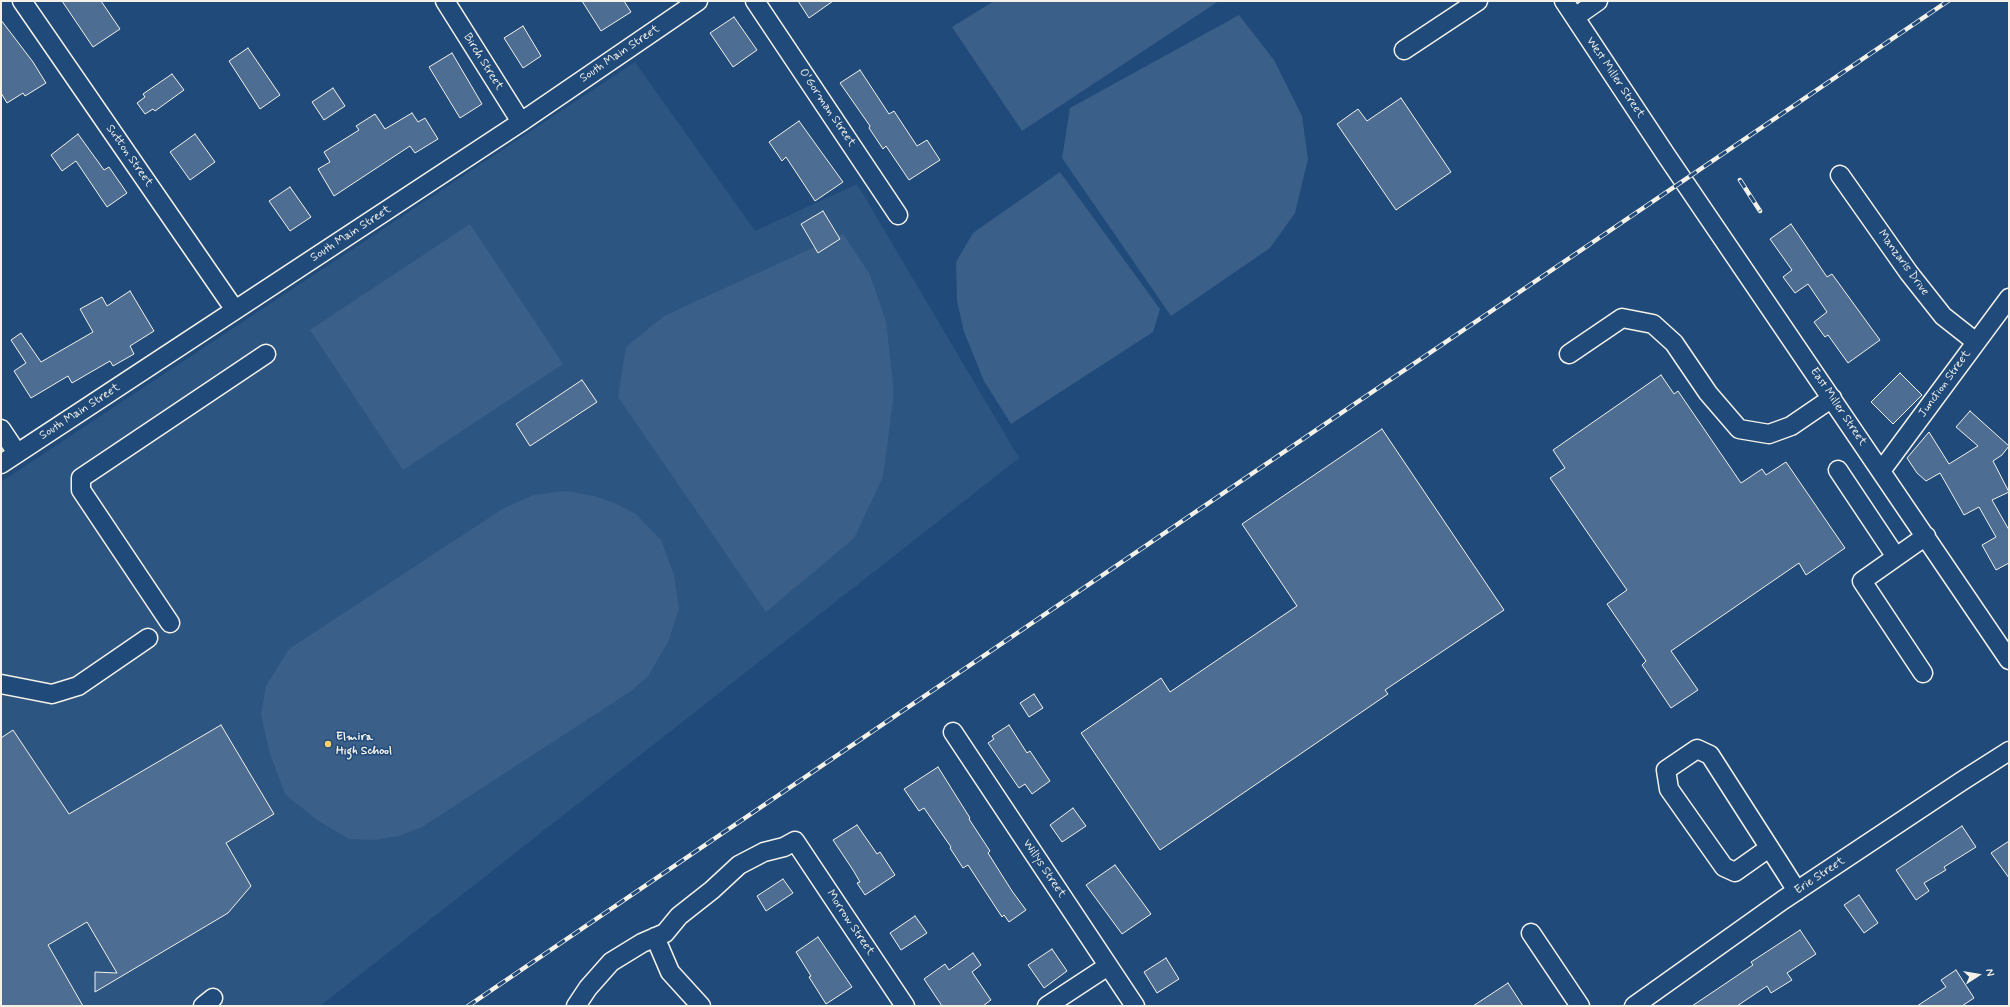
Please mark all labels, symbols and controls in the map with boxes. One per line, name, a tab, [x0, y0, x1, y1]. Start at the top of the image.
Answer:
street label: South Main Street	[577, 22, 663, 86]
street label: Birch Street	[460, 31, 506, 93]
street label: West Miller Street	[1583, 35, 1647, 121]
street label: O'Gorman Street	[795, 66, 859, 150]
street label: Sutton Street	[102, 122, 156, 190]
street label: South Main Street	[308, 203, 394, 265]
street label: Manzaris Drive	[1874, 227, 1932, 299]
street label: Junction Street	[1916, 348, 1974, 420]
street label: East Miller Street	[1806, 365, 1870, 449]
street label: South Main Street	[37, 381, 123, 443]
place label: Elmira High School	[336, 730, 392, 758]
marker: Elmira High School	[323, 739, 333, 749]
street label: Willys Street	[1019, 837, 1069, 901]
street label: Erie Street	[1792, 854, 1848, 898]
street label: Morrow Street	[823, 887, 877, 959]
north arrow	[1958, 955, 1998, 995]
text: N	[1982, 967, 1997, 978]

